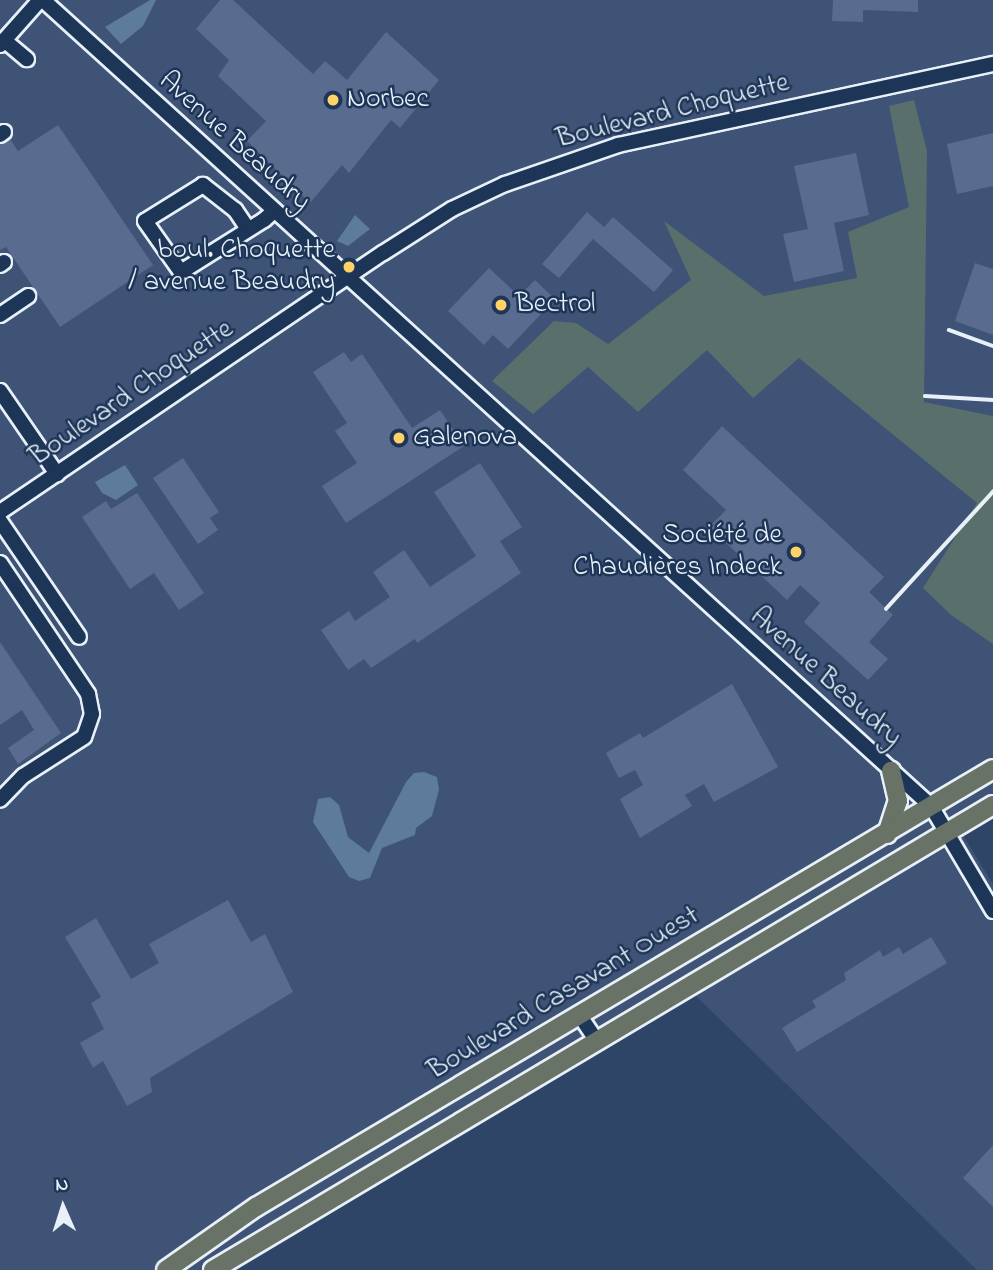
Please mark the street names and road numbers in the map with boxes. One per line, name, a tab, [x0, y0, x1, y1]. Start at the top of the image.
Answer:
street label: Avenue Beaudry	[151, 65, 317, 219]
street label: Boulevard Choquette	[553, 67, 793, 157]
street label: Boulevard Choquette	[24, 313, 240, 475]
street label: Avenue Beaudry	[742, 601, 908, 755]
street label: Boulevard Casavant Ouest	[422, 900, 706, 1088]

